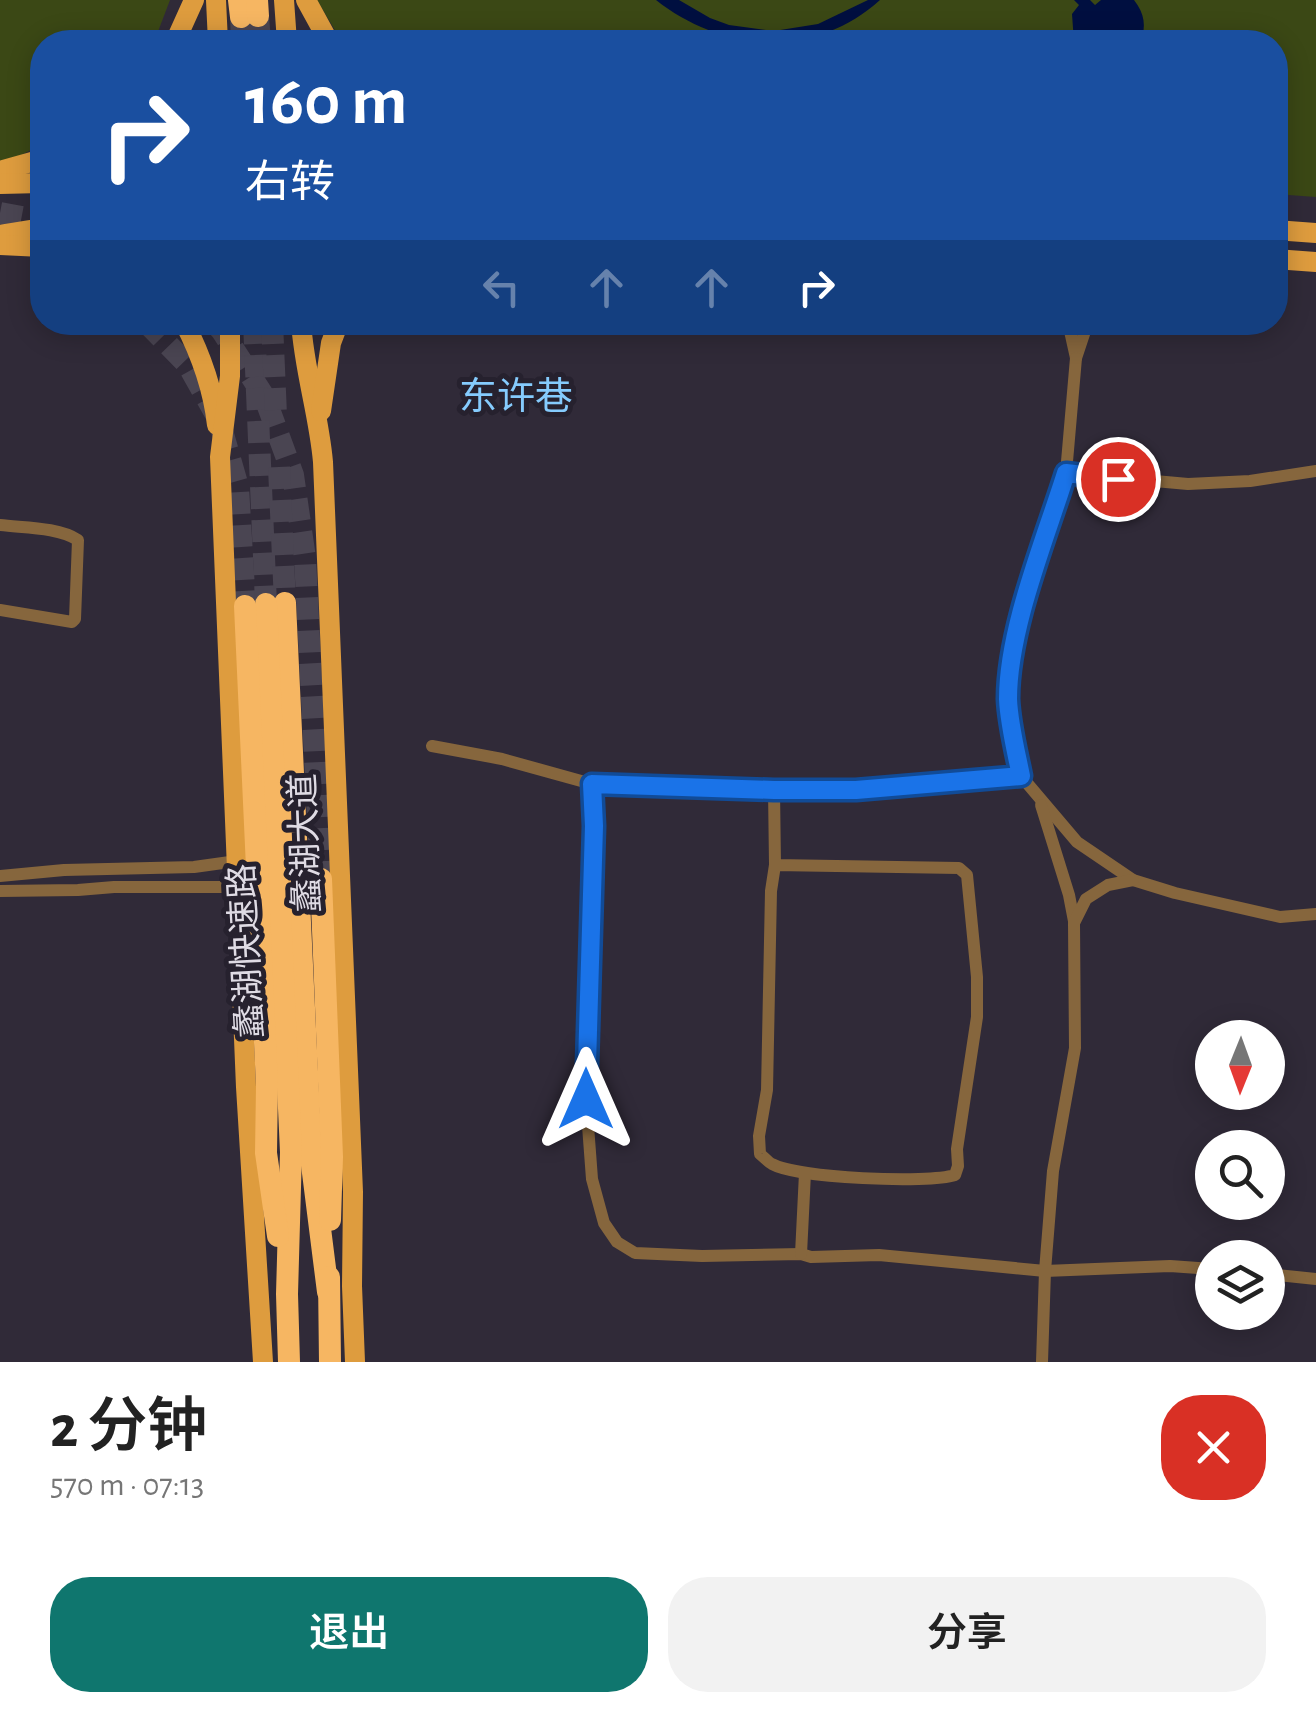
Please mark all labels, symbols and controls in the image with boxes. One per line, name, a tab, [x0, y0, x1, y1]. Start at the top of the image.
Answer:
text: 160 m	[245, 67, 408, 137]
icon: right	[80, 70, 210, 200]
text: 右转	[245, 161, 335, 206]
icon: left	[474, 260, 529, 315]
icon: ahead	[579, 260, 634, 315]
icon: ahead	[684, 260, 739, 315]
icon: right	[789, 260, 844, 315]
district label: 东许巷	[459, 376, 573, 417]
pin	[1076, 437, 1161, 522]
icon: arrive	[1091, 452, 1146, 507]
street label: 蠡湖大道	[284, 772, 326, 914]
street label: 蠡湖快速路	[223, 863, 269, 1039]
north arrow	[1195, 1020, 1285, 1110]
map controls	[1195, 1020, 1285, 1330]
position arrow	[534, 1047, 638, 1151]
button: search	[1195, 1130, 1285, 1220]
button: layers	[1195, 1240, 1285, 1330]
button: close	[1161, 1395, 1266, 1500]
text: 2 分钟	[50, 1398, 207, 1458]
text: 570 m · 07:13	[50, 1469, 204, 1501]
button: 退出	[50, 1577, 648, 1692]
button: 分享	[668, 1577, 1266, 1692]

